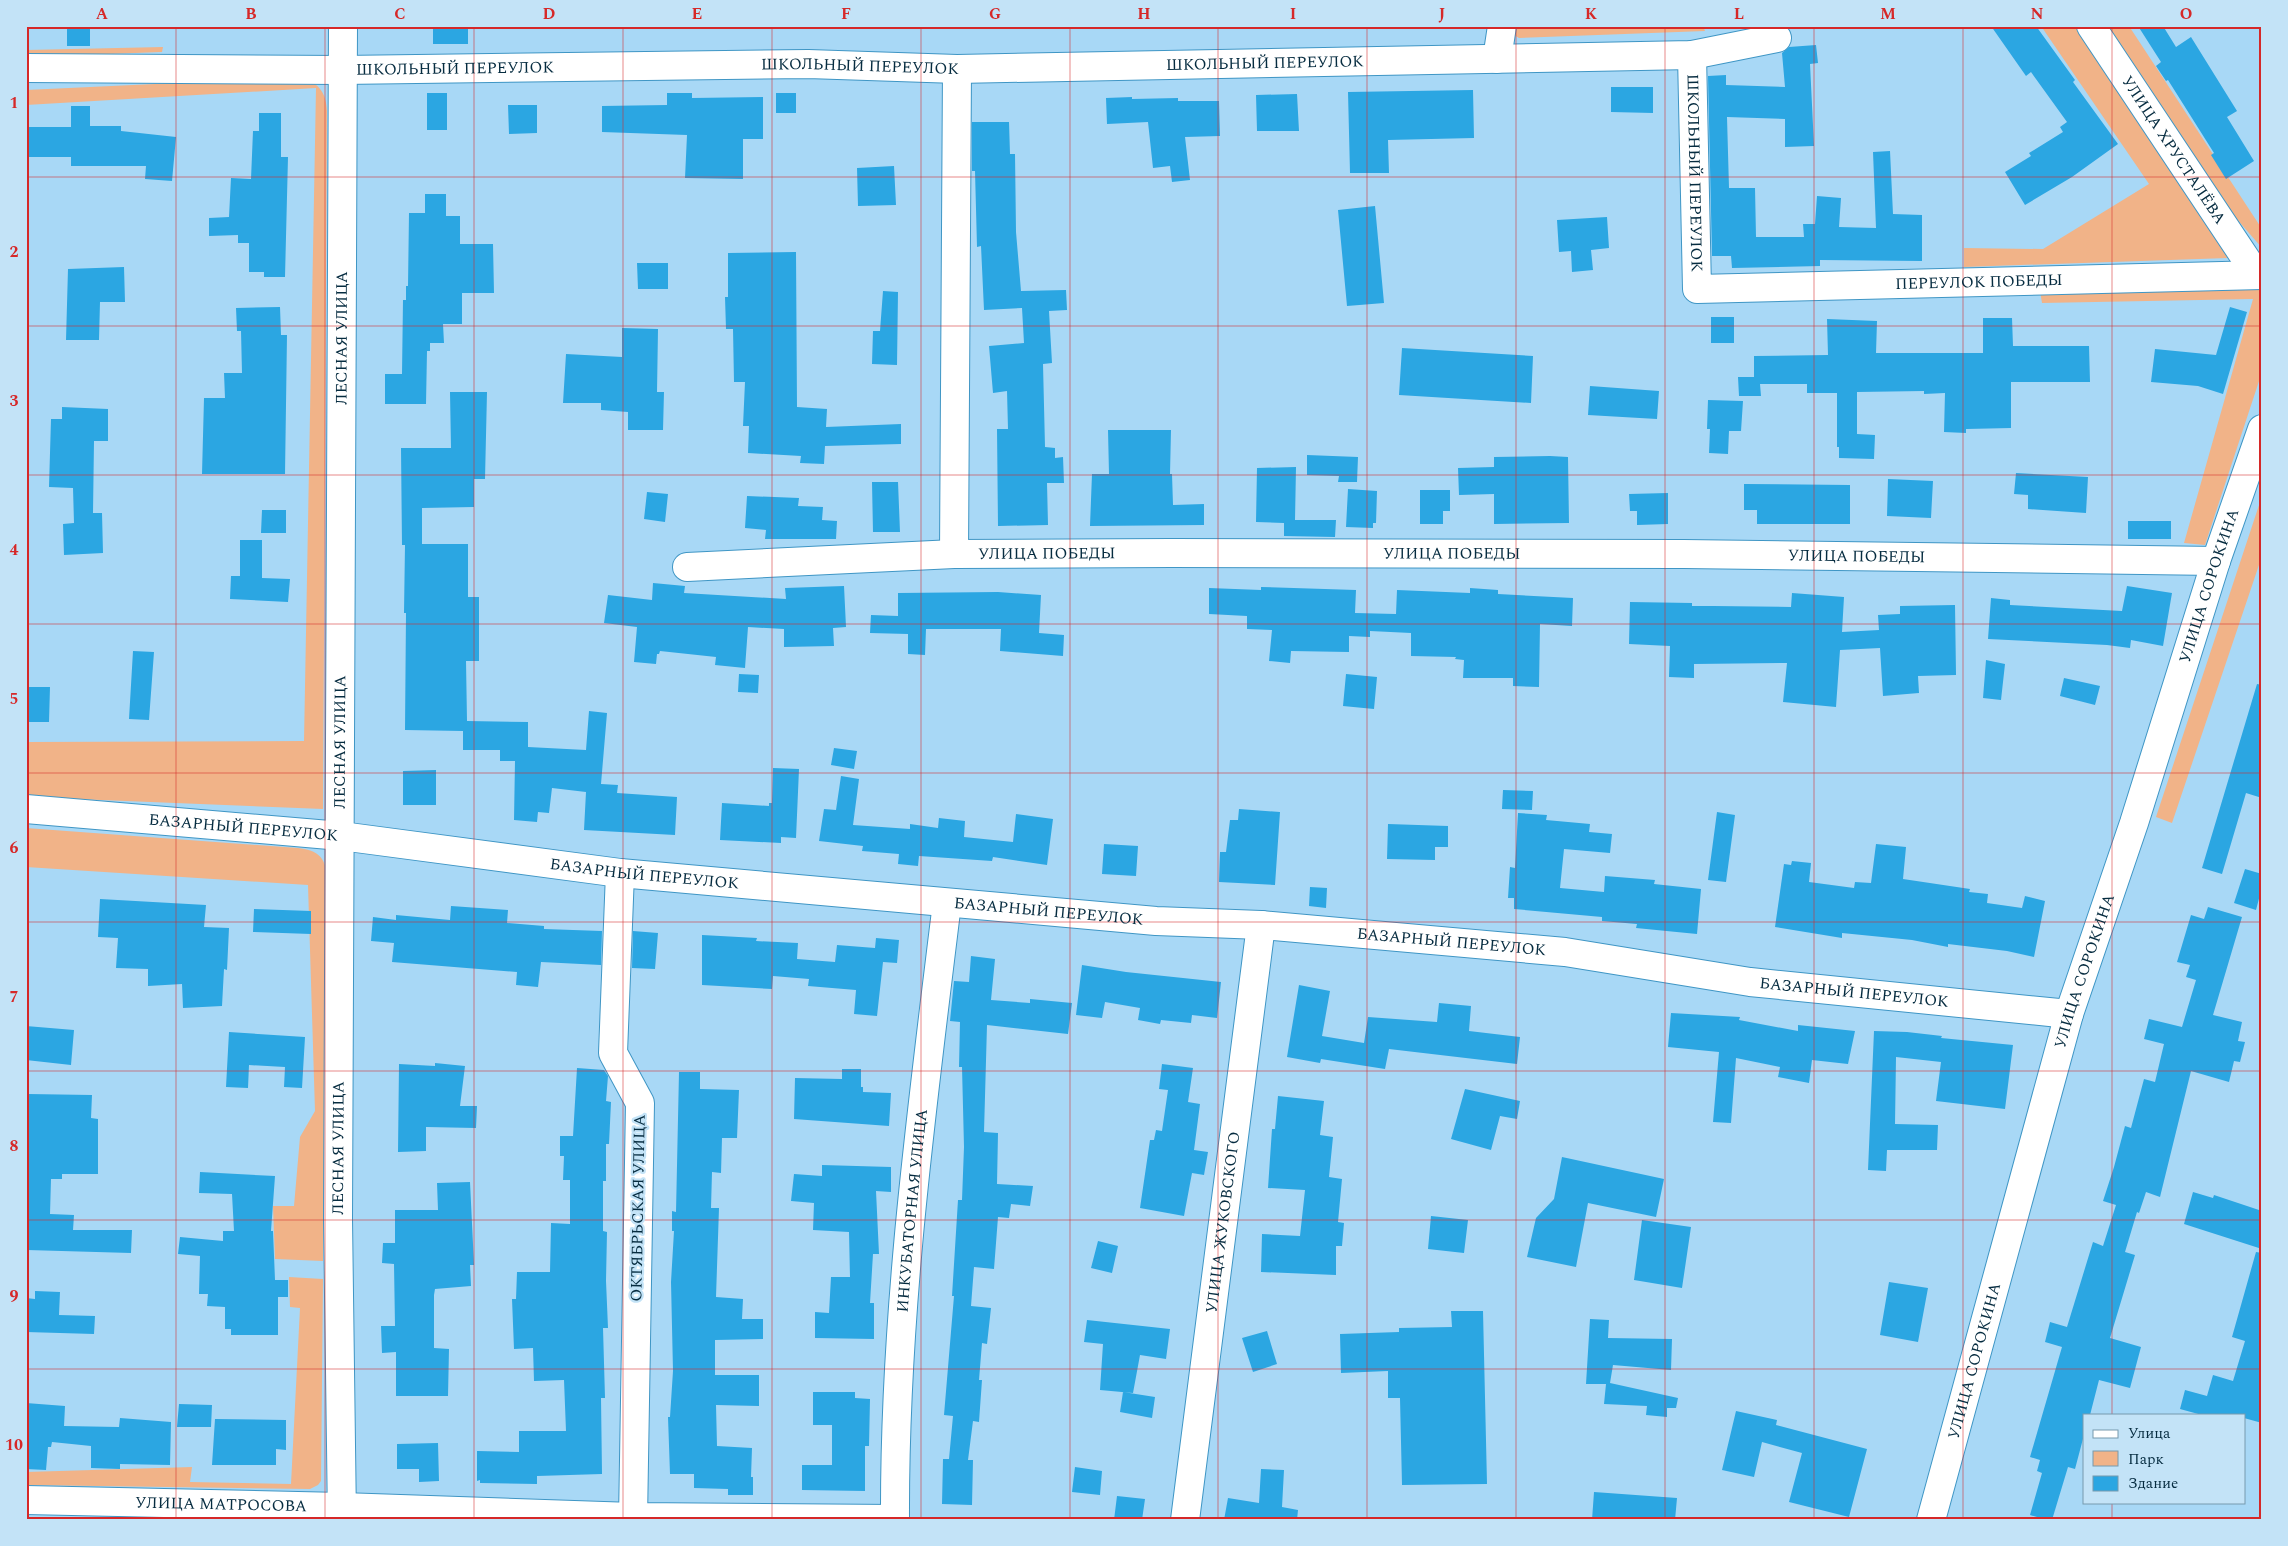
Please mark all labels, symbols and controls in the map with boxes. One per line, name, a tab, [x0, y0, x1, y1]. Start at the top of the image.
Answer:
text: A	[96, 2, 109, 26]
text: B	[245, 2, 257, 26]
text: C	[394, 2, 406, 26]
text: D	[543, 2, 556, 26]
text: E	[692, 2, 702, 26]
text: F	[841, 2, 851, 26]
text: G	[989, 2, 1001, 26]
text: H	[1137, 2, 1151, 26]
text: I	[1290, 2, 1296, 26]
text: J	[1439, 2, 1446, 26]
text: K	[1585, 2, 1598, 26]
text: L	[1734, 2, 1744, 26]
text: M	[1880, 2, 1896, 26]
text: N	[2030, 2, 2044, 26]
text: O	[2180, 2, 2192, 26]
street label: ШКОЛЬНЫЙ ПЕРЕУЛОК	[1166, 49, 1364, 77]
street label: ШКОЛЬНЫЙ ПЕРЕУЛОК	[761, 52, 960, 81]
street label: ШКОЛЬНЫЙ ПЕРЕУЛОК	[356, 55, 555, 82]
street label: УЛИЦА ХРУСТАЛЁВА	[2115, 71, 2232, 229]
street label: ШКОЛЬНЫЙ ПЕРЕУЛОК	[1680, 74, 1709, 273]
text: 1	[10, 91, 18, 115]
text: 2	[10, 240, 19, 264]
street label: ПЕРЕУЛОК ПОБЕДЫ	[1895, 268, 2063, 296]
street label: ЛЕСНАЯ УЛИЦА	[329, 271, 354, 405]
text: 3	[10, 389, 19, 413]
street label: УЛИЦА СОРОКИНА	[2173, 505, 2245, 666]
text: 4	[10, 538, 19, 562]
street label: УЛИЦА ПОБЕДЫ	[978, 541, 1115, 566]
street label: УЛИЦА ПОБЕДЫ	[1383, 541, 1520, 566]
street label: УЛИЦА ПОБЕДЫ	[1788, 543, 1926, 569]
street label: ЛЕСНАЯ УЛИЦА	[328, 675, 352, 809]
text: 5	[10, 687, 18, 711]
street label: БАЗАРНЫЙ ПЕРЕУЛОК	[148, 808, 339, 848]
text: 6	[10, 836, 19, 860]
street label: БАЗАРНЫЙ ПЕРЕУЛОК	[548, 852, 740, 896]
street label: БАЗАРНЫЙ ПЕРЕУЛОК	[953, 891, 1145, 932]
street label: УЛИЦА СОРОКИНА	[2048, 891, 2121, 1051]
street label: БАЗАРНЫЙ ПЕРЕУЛОК	[1356, 922, 1548, 962]
street label: БАЗАРНЫЙ ПЕРЕУЛОК	[1758, 971, 1950, 1014]
text: 7	[10, 985, 19, 1009]
street label: ЛЕСНАЯ УЛИЦА	[326, 1081, 351, 1215]
street label: ИНКУБАТОРНАЯ УЛИЦА	[891, 1108, 934, 1313]
street label: ОКТЯБРЬСКАЯ УЛИЦА	[624, 1114, 652, 1302]
street label: УЛИЦА ЖУКОВСКОГО	[1200, 1130, 1247, 1315]
text: 8	[10, 1134, 19, 1158]
street label: УЛИЦА СОРОКИНА	[1942, 1280, 2007, 1442]
text: 9	[10, 1284, 19, 1308]
legend	[2083, 1414, 2246, 1504]
text: Улица	[2128, 1422, 2171, 1445]
text: 10	[5, 1433, 23, 1457]
text: Парк	[2128, 1448, 2164, 1471]
text: Здание	[2128, 1472, 2178, 1495]
street label: УЛИЦА МАТРОСОВА	[135, 1490, 307, 1518]

